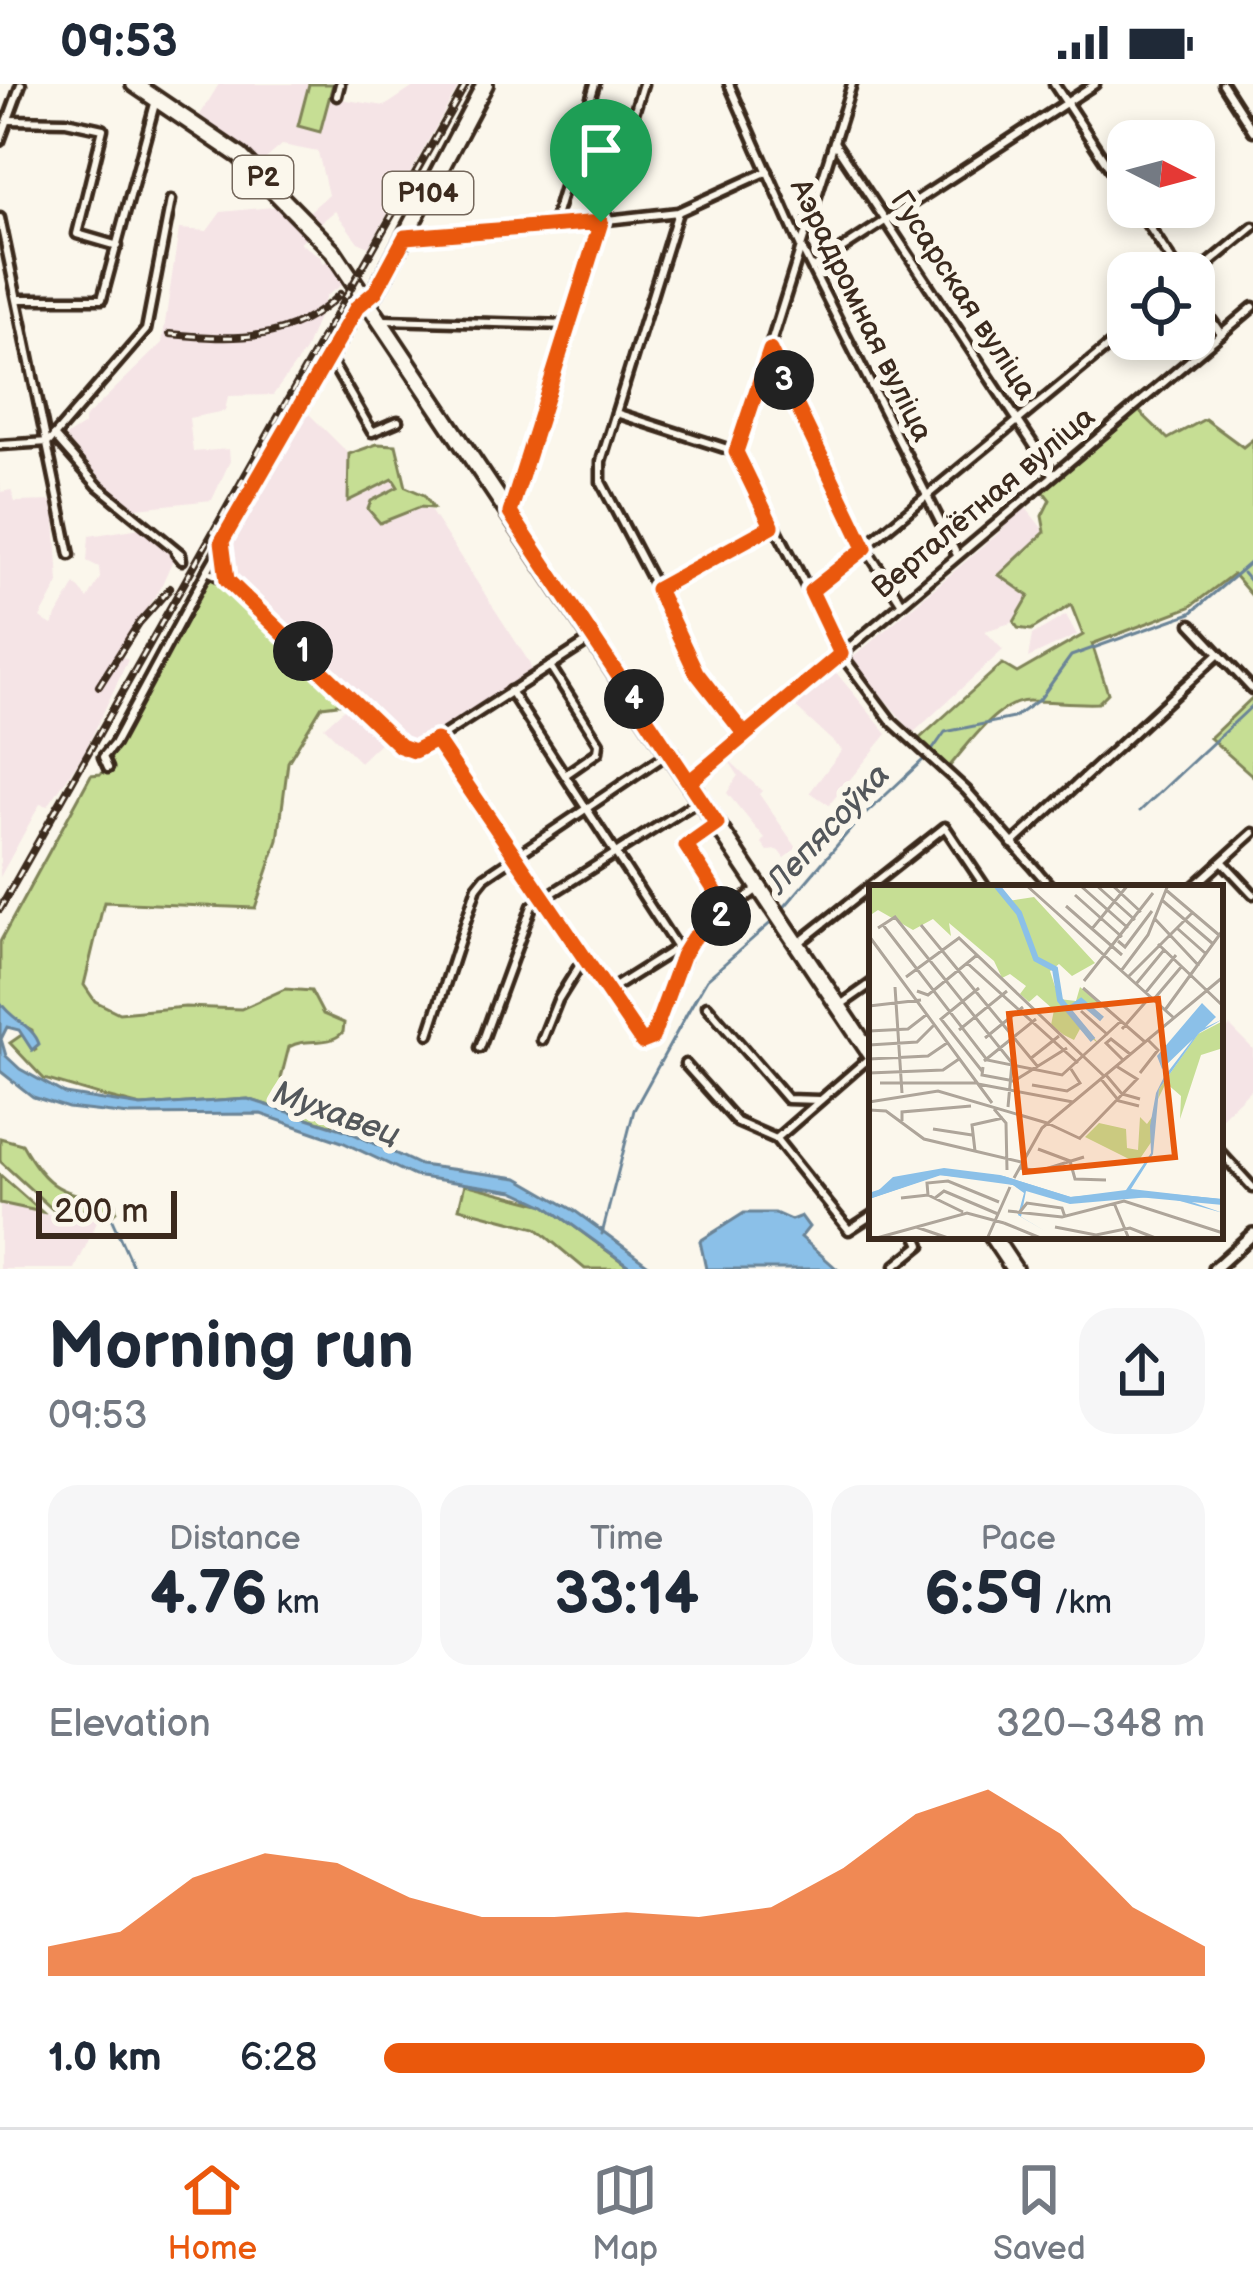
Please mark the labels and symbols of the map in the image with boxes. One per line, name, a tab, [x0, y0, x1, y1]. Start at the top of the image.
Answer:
pin	[550, 99, 652, 222]
north arrow	[1107, 120, 1215, 228]
road number: Р2	[233, 156, 293, 198]
road number: Р104	[383, 172, 473, 214]
street label: Аэрадромная вуліца	[781, 172, 940, 448]
street label: Гусарская вуліца	[882, 184, 1044, 407]
pin: 3	[754, 350, 814, 410]
street label: Верталётная вуліца	[865, 399, 1102, 606]
pin: 1	[273, 621, 333, 681]
pin: 4	[604, 669, 664, 729]
water label: Лепясоўка	[757, 755, 899, 903]
inset map	[869, 885, 1223, 1239]
pin: 2	[691, 886, 751, 946]
water label: Мухавец	[267, 1072, 405, 1155]
scale bar	[36, 1185, 177, 1238]

